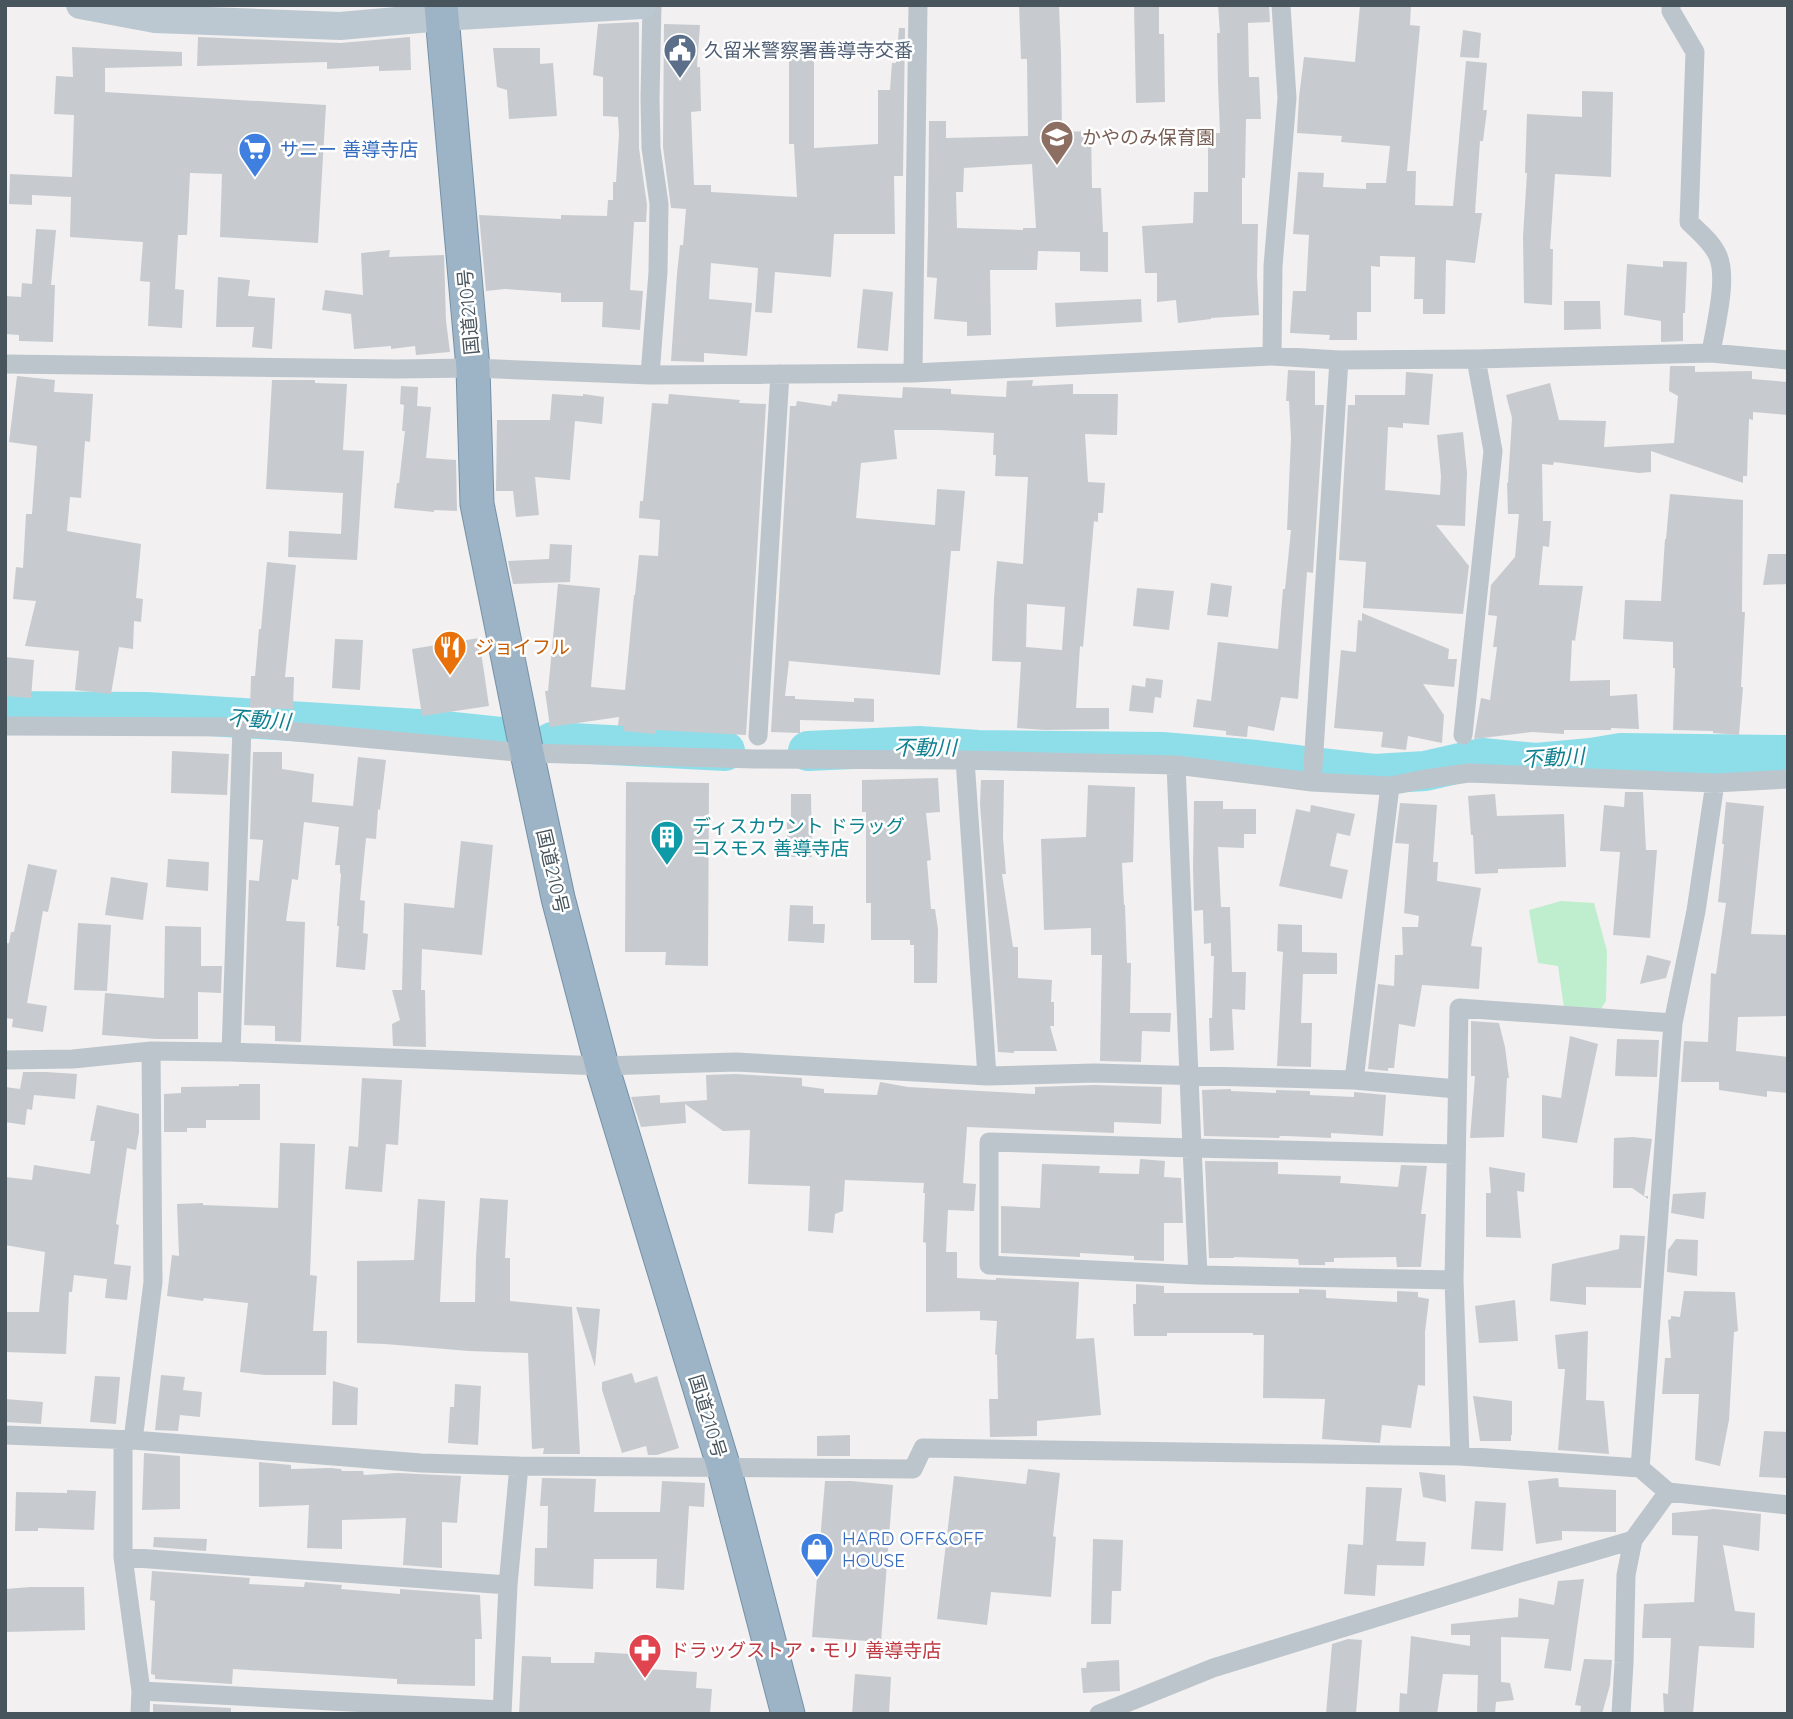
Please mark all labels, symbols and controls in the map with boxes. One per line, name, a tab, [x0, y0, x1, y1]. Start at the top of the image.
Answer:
public building icon: 久留米警察署善導寺交番	[661, 31, 699, 80]
place label: 久留米警察署善導寺交番	[704, 38, 913, 62]
school or university icon: かやのみ保育園	[1038, 118, 1076, 167]
place label: かやのみ保育園	[1082, 125, 1215, 149]
supermarket icon: サニー 善導寺店	[236, 130, 274, 179]
place label: サニー 善導寺店	[280, 137, 418, 161]
street label: 国道210号	[452, 268, 484, 356]
restaurant icon: ジョイフル	[431, 628, 469, 677]
place label: ジョイフル	[475, 635, 570, 659]
water label: 不動川	[227, 704, 293, 734]
water label: 不動川	[894, 734, 958, 760]
water label: 不動川	[1521, 742, 1587, 772]
place label: ディスカウント ドラッグ コスモス 善導寺店	[692, 814, 905, 860]
building icon: ディスカウント ドラッグ コスモス 善導寺店	[648, 818, 686, 867]
street label: 国道210号	[532, 826, 574, 916]
street label: 国道210号	[684, 1371, 732, 1461]
place label: HARD OFF&OFF HOUSE	[842, 1526, 985, 1572]
shop icon: HARD OFF&OFF HOUSE	[798, 1530, 836, 1579]
pharmacy icon: ドラッグストア・モリ 善導寺店	[626, 1631, 664, 1680]
place label: ドラッグストア・モリ 善導寺店	[670, 1638, 941, 1662]

